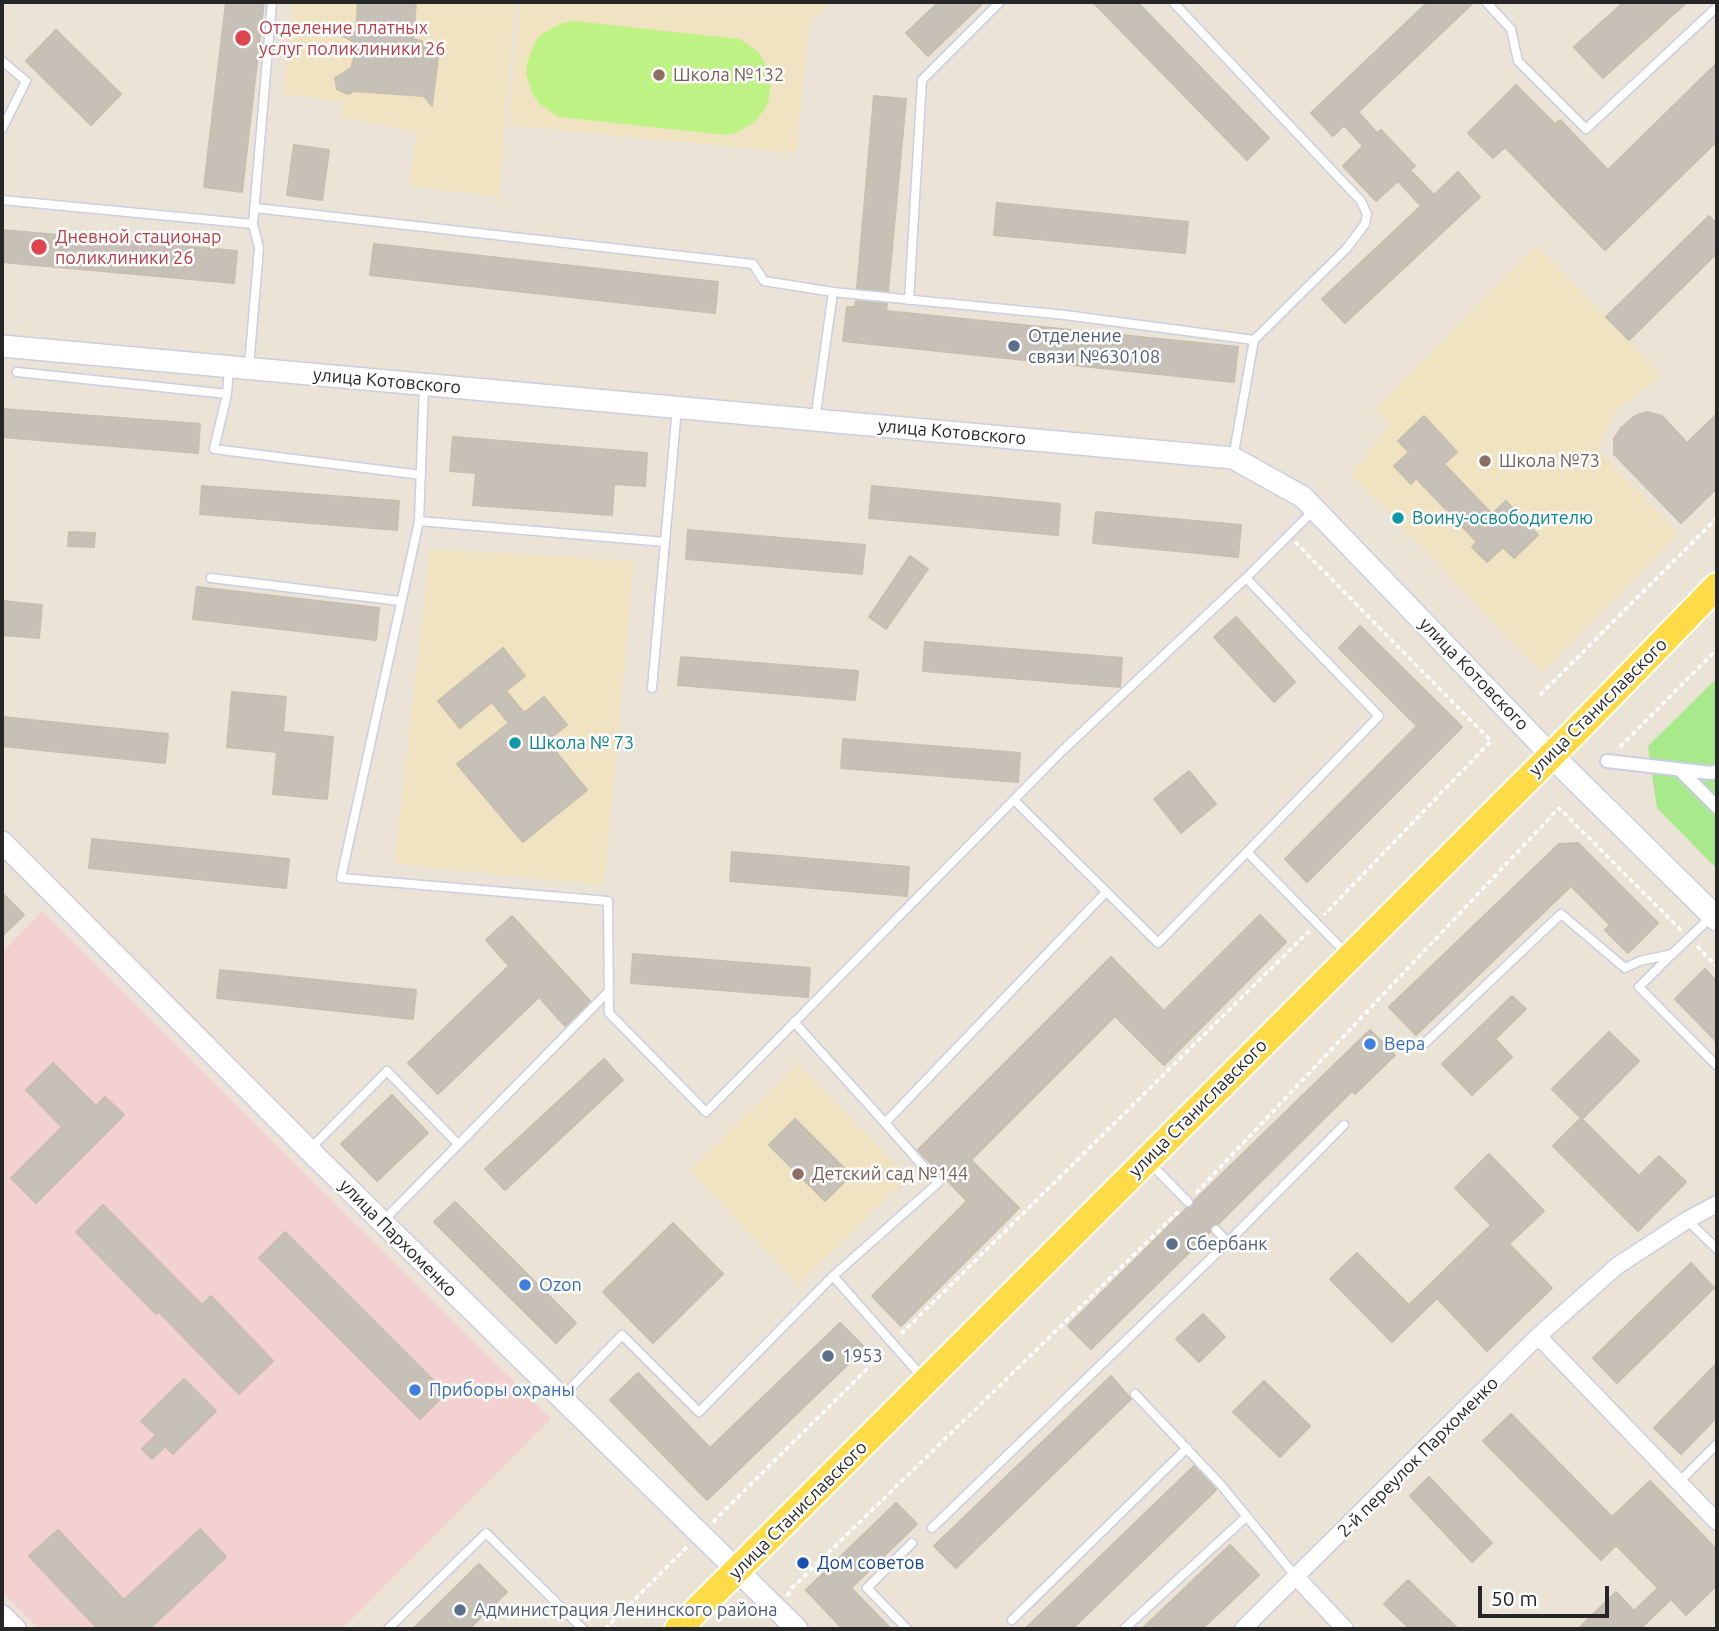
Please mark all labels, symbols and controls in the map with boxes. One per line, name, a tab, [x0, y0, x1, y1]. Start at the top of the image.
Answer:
place label: Отделение платных услуг поликлиники 26	[259, 17, 445, 60]
marker: Отделение платных услуг поликлиники 26	[233, 28, 253, 48]
place label: Школа №132	[673, 64, 784, 86]
marker: Школа №132	[651, 67, 667, 83]
place label: Дневной стационар поликлиники 26	[55, 226, 222, 268]
marker: Дневной стационар поликлиники 26	[29, 237, 49, 257]
place label: Отделение связи №630108	[1028, 325, 1160, 368]
marker: Отделение связи №630108	[1006, 338, 1022, 354]
street label: улица Котовского	[312, 364, 462, 398]
street label: улица Котовского	[877, 415, 1027, 449]
place label: Школа №73	[1499, 450, 1600, 472]
marker: Школа №73	[1477, 453, 1493, 469]
place label: Воину-освободителю	[1412, 507, 1593, 529]
marker: Воину-освободителю	[1390, 510, 1406, 526]
street label: улица Котовского	[1415, 613, 1533, 735]
street label: улица Станиславского	[1524, 633, 1672, 781]
place label: Школа № 73	[529, 732, 634, 754]
marker: Школа № 73	[507, 735, 523, 751]
place label: Вера	[1384, 1033, 1425, 1055]
street label: улица Станиславского	[1124, 1034, 1272, 1182]
marker: Вера	[1362, 1036, 1378, 1052]
place label: Детский сад №144	[812, 1163, 968, 1185]
marker: Детский сад №144	[790, 1166, 806, 1182]
street label: улица Пархоменко	[335, 1175, 461, 1301]
place label: Сбербанк	[1186, 1233, 1268, 1255]
marker: Сбербанк	[1164, 1236, 1180, 1252]
place label: Ozon	[539, 1274, 582, 1296]
marker: Ozon	[517, 1277, 533, 1293]
place label: 1953	[842, 1345, 883, 1367]
marker: 1953	[820, 1348, 836, 1364]
street label: 2-й переулок Пархоменко	[1333, 1372, 1503, 1542]
place label: Приборы охраны	[429, 1379, 575, 1401]
marker: Приборы охраны	[407, 1382, 423, 1398]
street label: улица Станиславского	[724, 1436, 872, 1584]
place label: Дом советов	[817, 1552, 924, 1574]
marker: Дом советов	[795, 1555, 811, 1571]
scale bar	[1481, 1572, 1612, 1616]
text: 50 m	[1491, 1586, 1538, 1610]
place label: Администрация Ленинского района	[474, 1599, 777, 1621]
marker: Администрация Ленинского района	[452, 1602, 468, 1618]

